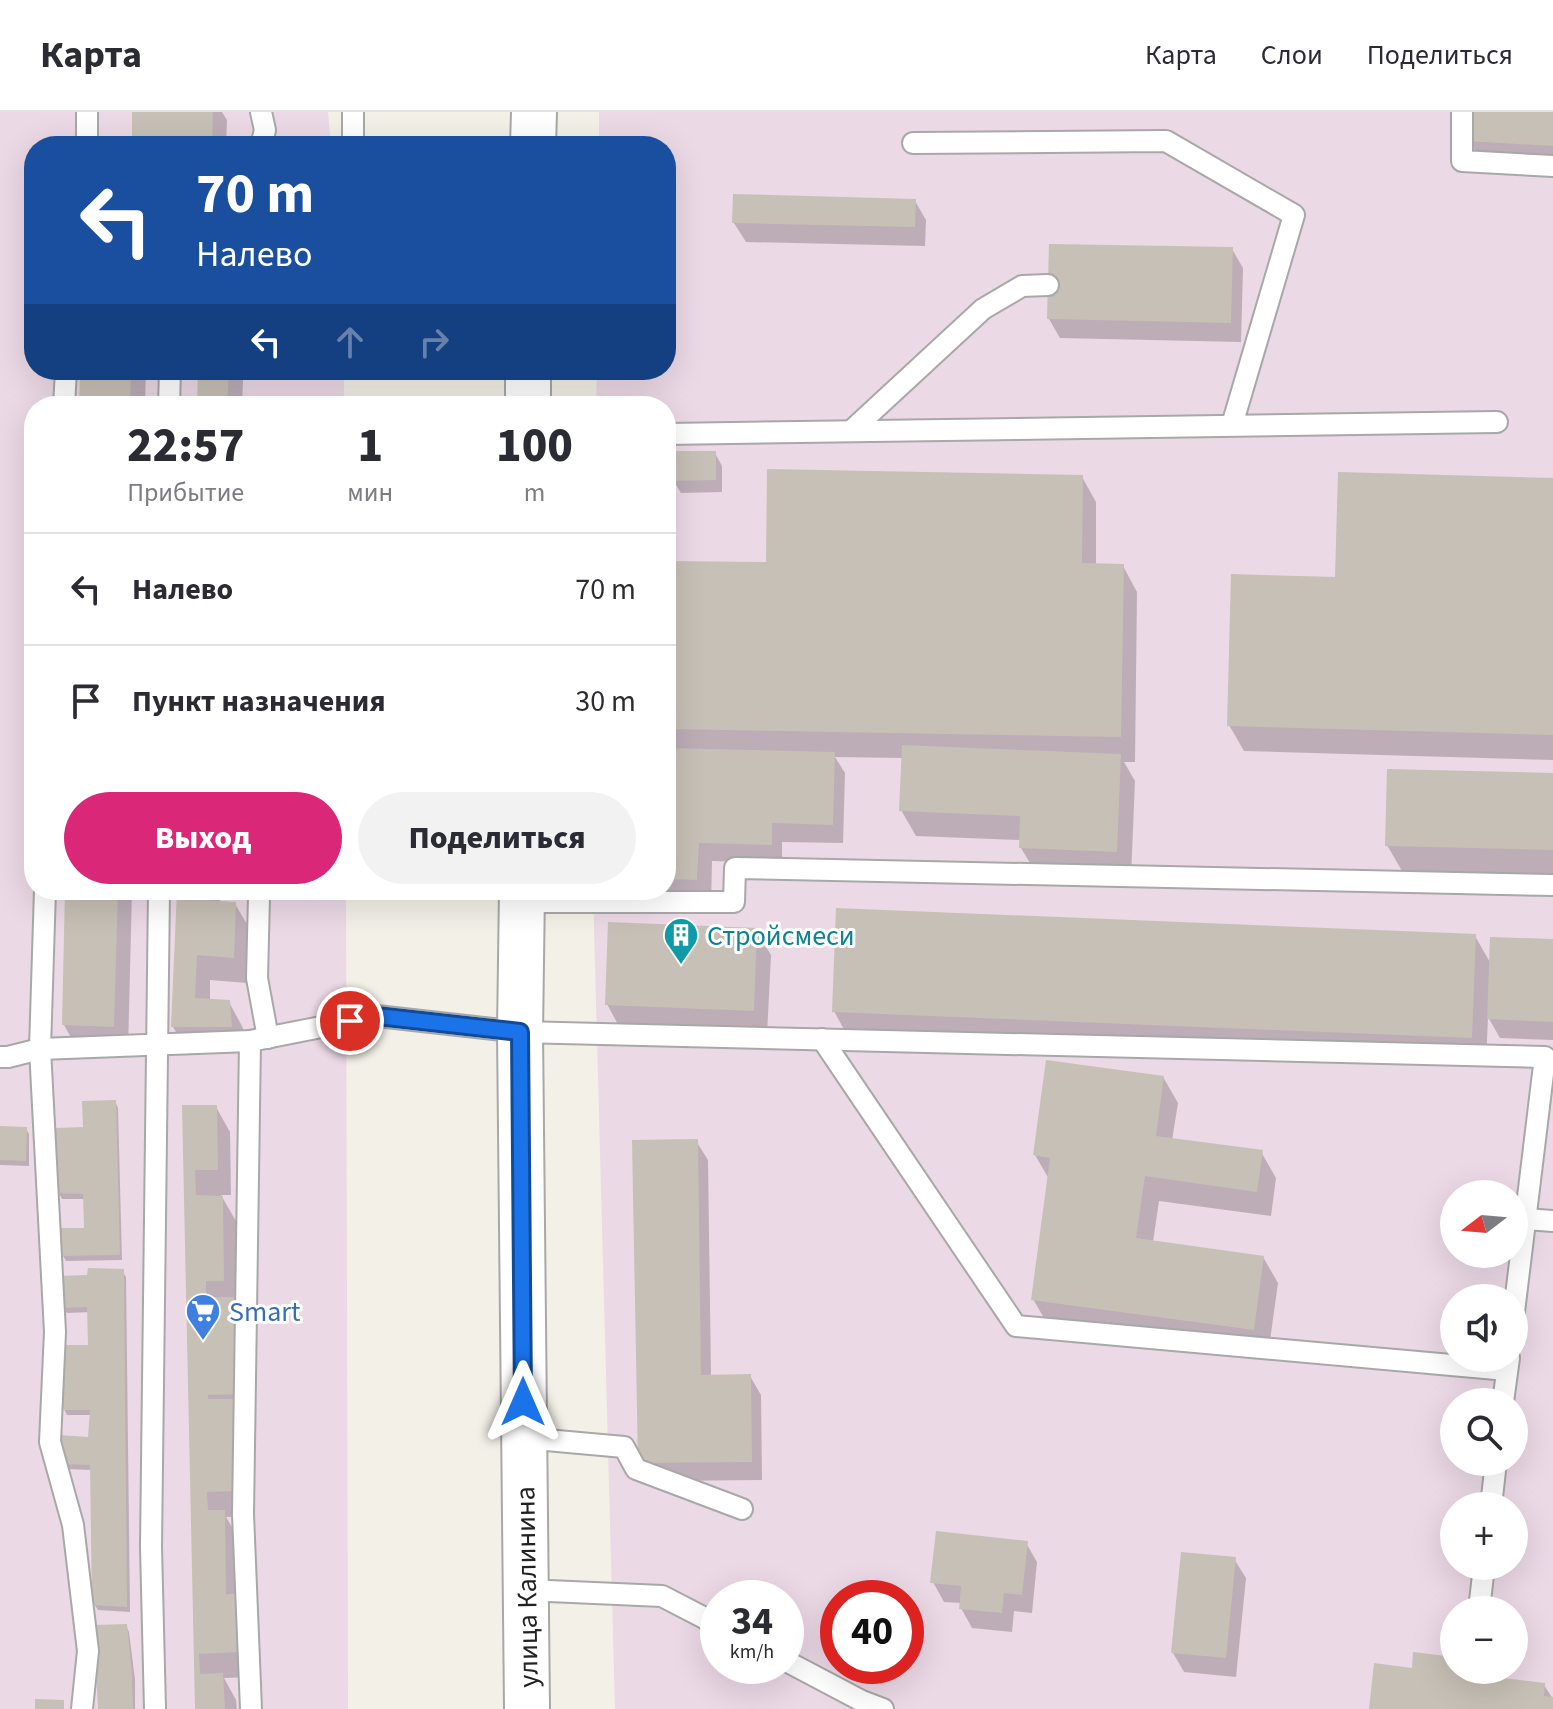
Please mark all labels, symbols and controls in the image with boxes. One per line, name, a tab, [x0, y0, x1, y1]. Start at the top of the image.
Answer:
text: Карта	[40, 28, 142, 82]
text: Карта	[1145, 35, 1217, 75]
text: Слои	[1261, 35, 1323, 75]
text: Поделиться	[1367, 35, 1513, 75]
text: 70 m	[196, 155, 314, 234]
icon: left	[64, 168, 168, 272]
text: Налево	[196, 229, 312, 280]
icon: left	[244, 320, 288, 364]
icon: ahead	[328, 320, 372, 364]
icon: right	[412, 320, 456, 364]
text: 22:57	[127, 412, 244, 480]
text: 1	[357, 412, 383, 480]
text: 100	[496, 412, 573, 480]
text: Прибытие	[127, 474, 244, 511]
text: мин	[347, 474, 393, 511]
text: m	[524, 474, 545, 511]
icon: left	[64, 567, 108, 611]
text: Налево	[132, 568, 233, 611]
text: 70 m	[575, 568, 636, 611]
icon: arrive	[64, 679, 108, 723]
text: Пункт назначения	[132, 680, 386, 723]
text: 30 m	[575, 680, 636, 723]
button: Выход	[64, 792, 342, 884]
button: Поделиться	[358, 792, 636, 884]
building icon: Стройсмеси	[662, 916, 700, 966]
place label: Стройсмеси	[707, 916, 855, 956]
pin	[316, 987, 384, 1055]
icon: arrive	[328, 999, 372, 1043]
north arrow	[1440, 1180, 1528, 1268]
map controls	[1440, 1180, 1528, 1684]
button: sound	[1440, 1284, 1528, 1372]
supermarket icon: Smart	[184, 1292, 222, 1342]
place label: Smart	[229, 1292, 301, 1332]
position arrow	[481, 1360, 565, 1444]
button: search	[1440, 1388, 1528, 1476]
street label: улица Калинина	[505, 1486, 549, 1688]
button: +	[1440, 1492, 1528, 1580]
speed limit sign: 40	[820, 1580, 924, 1684]
text: 34	[731, 1593, 773, 1650]
button: −	[1440, 1596, 1528, 1684]
text: km/h	[730, 1638, 774, 1666]

